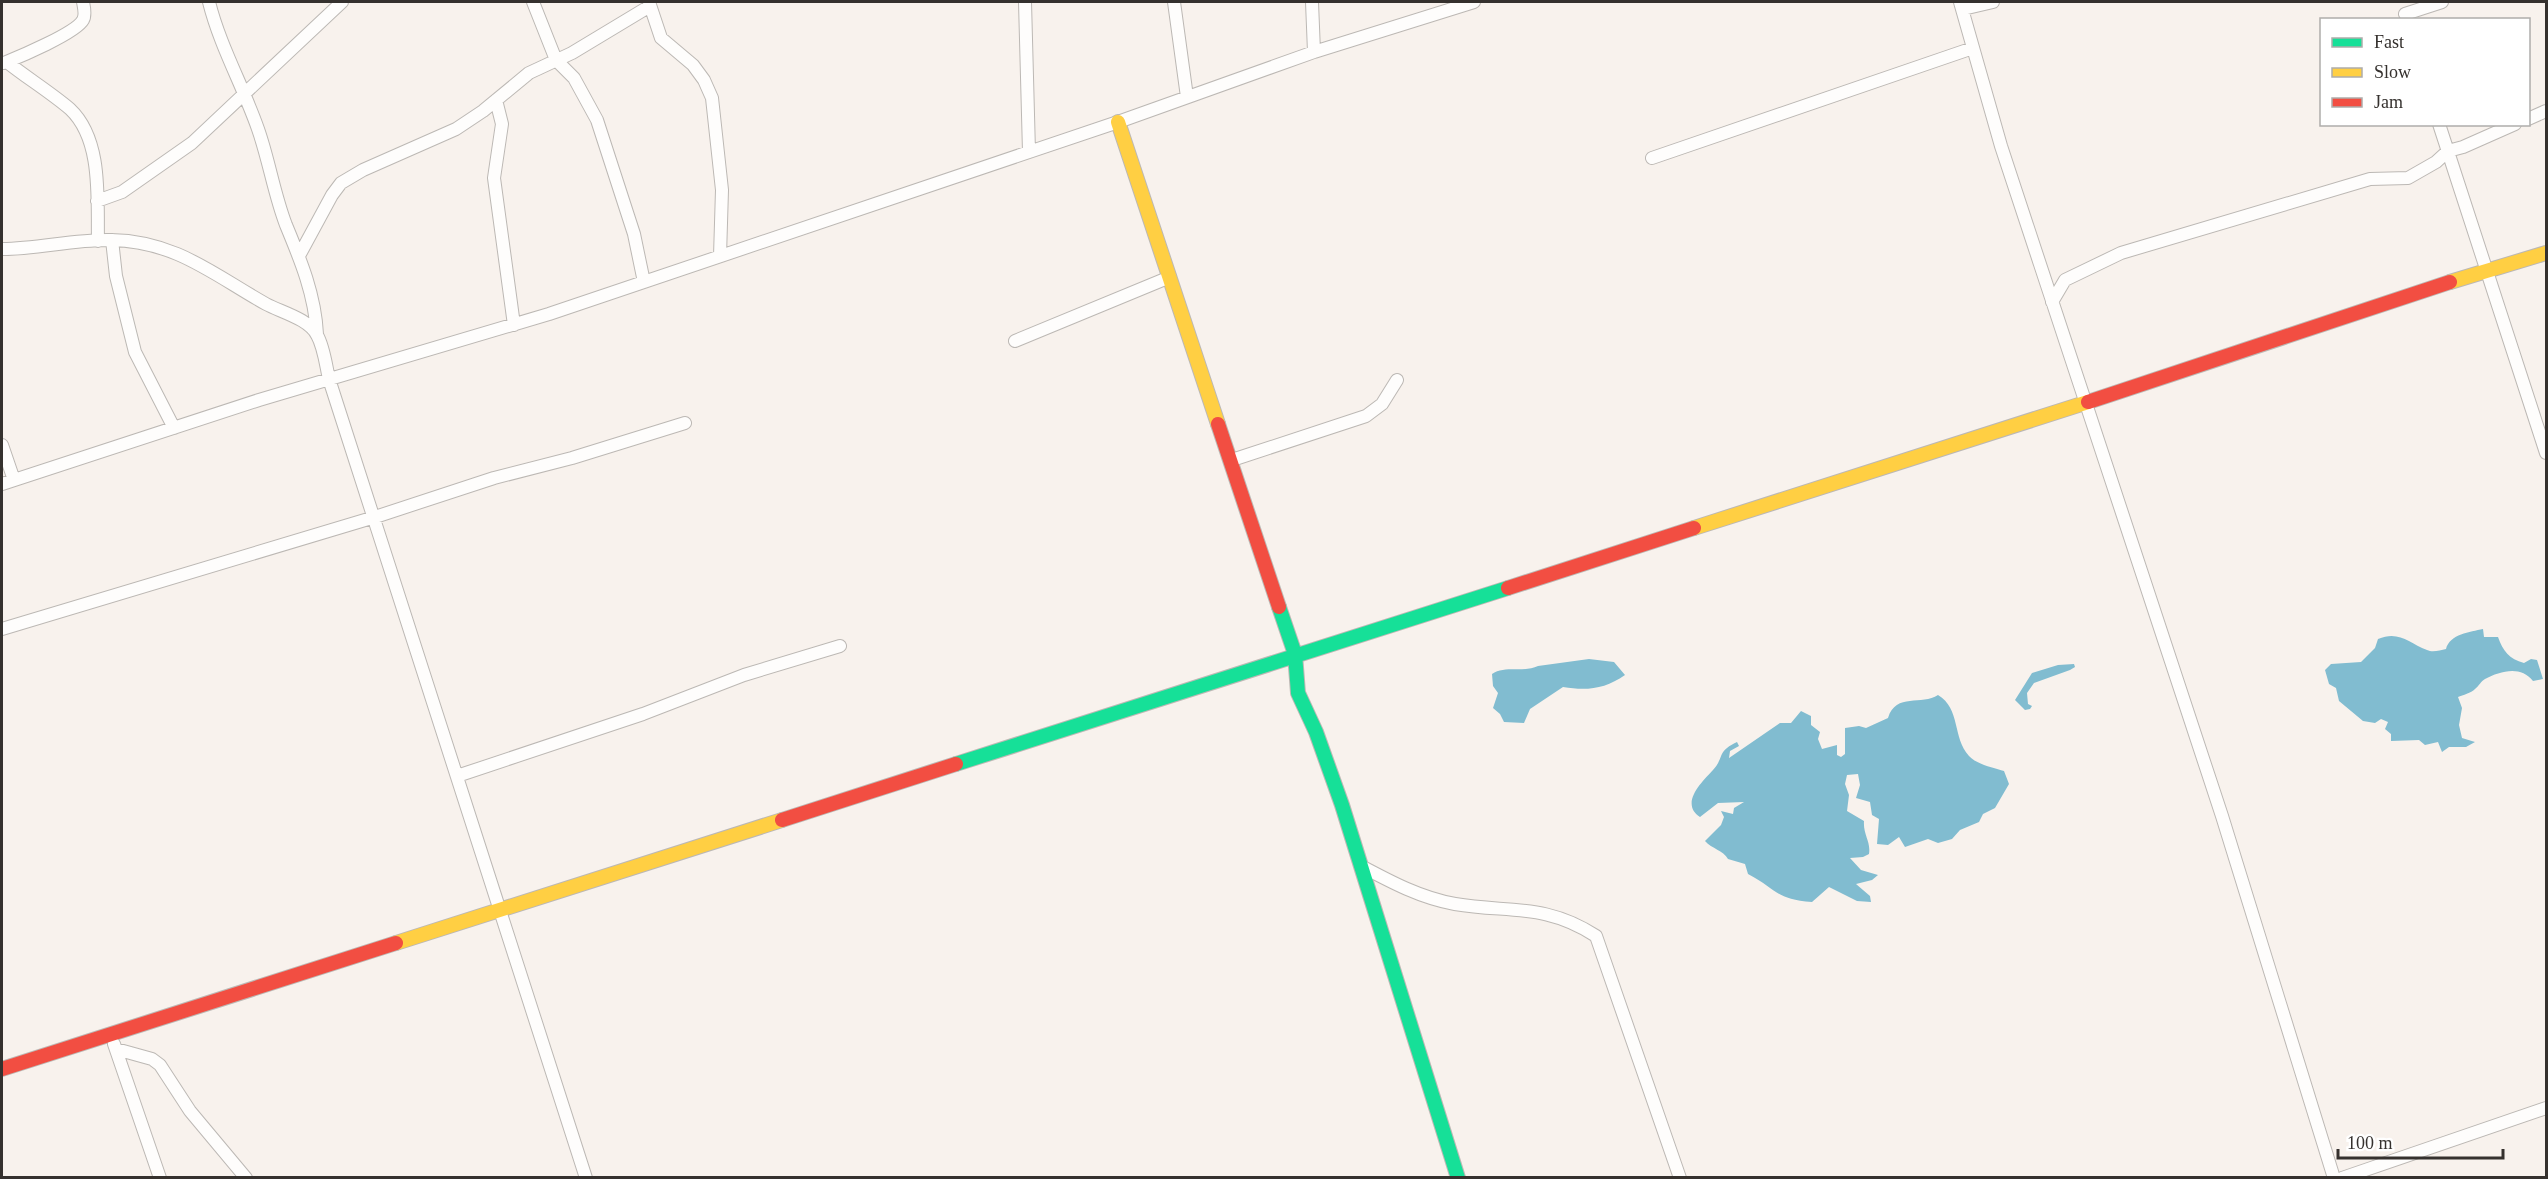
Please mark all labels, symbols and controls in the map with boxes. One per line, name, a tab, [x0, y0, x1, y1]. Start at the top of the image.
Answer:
legend	[2320, 18, 2530, 126]
text: Fast	[2374, 32, 2404, 52]
text: Slow	[2374, 62, 2411, 82]
text: Jam	[2374, 92, 2403, 112]
scale bar	[2338, 1122, 2503, 1160]
text: 100 m	[2347, 1133, 2393, 1153]

